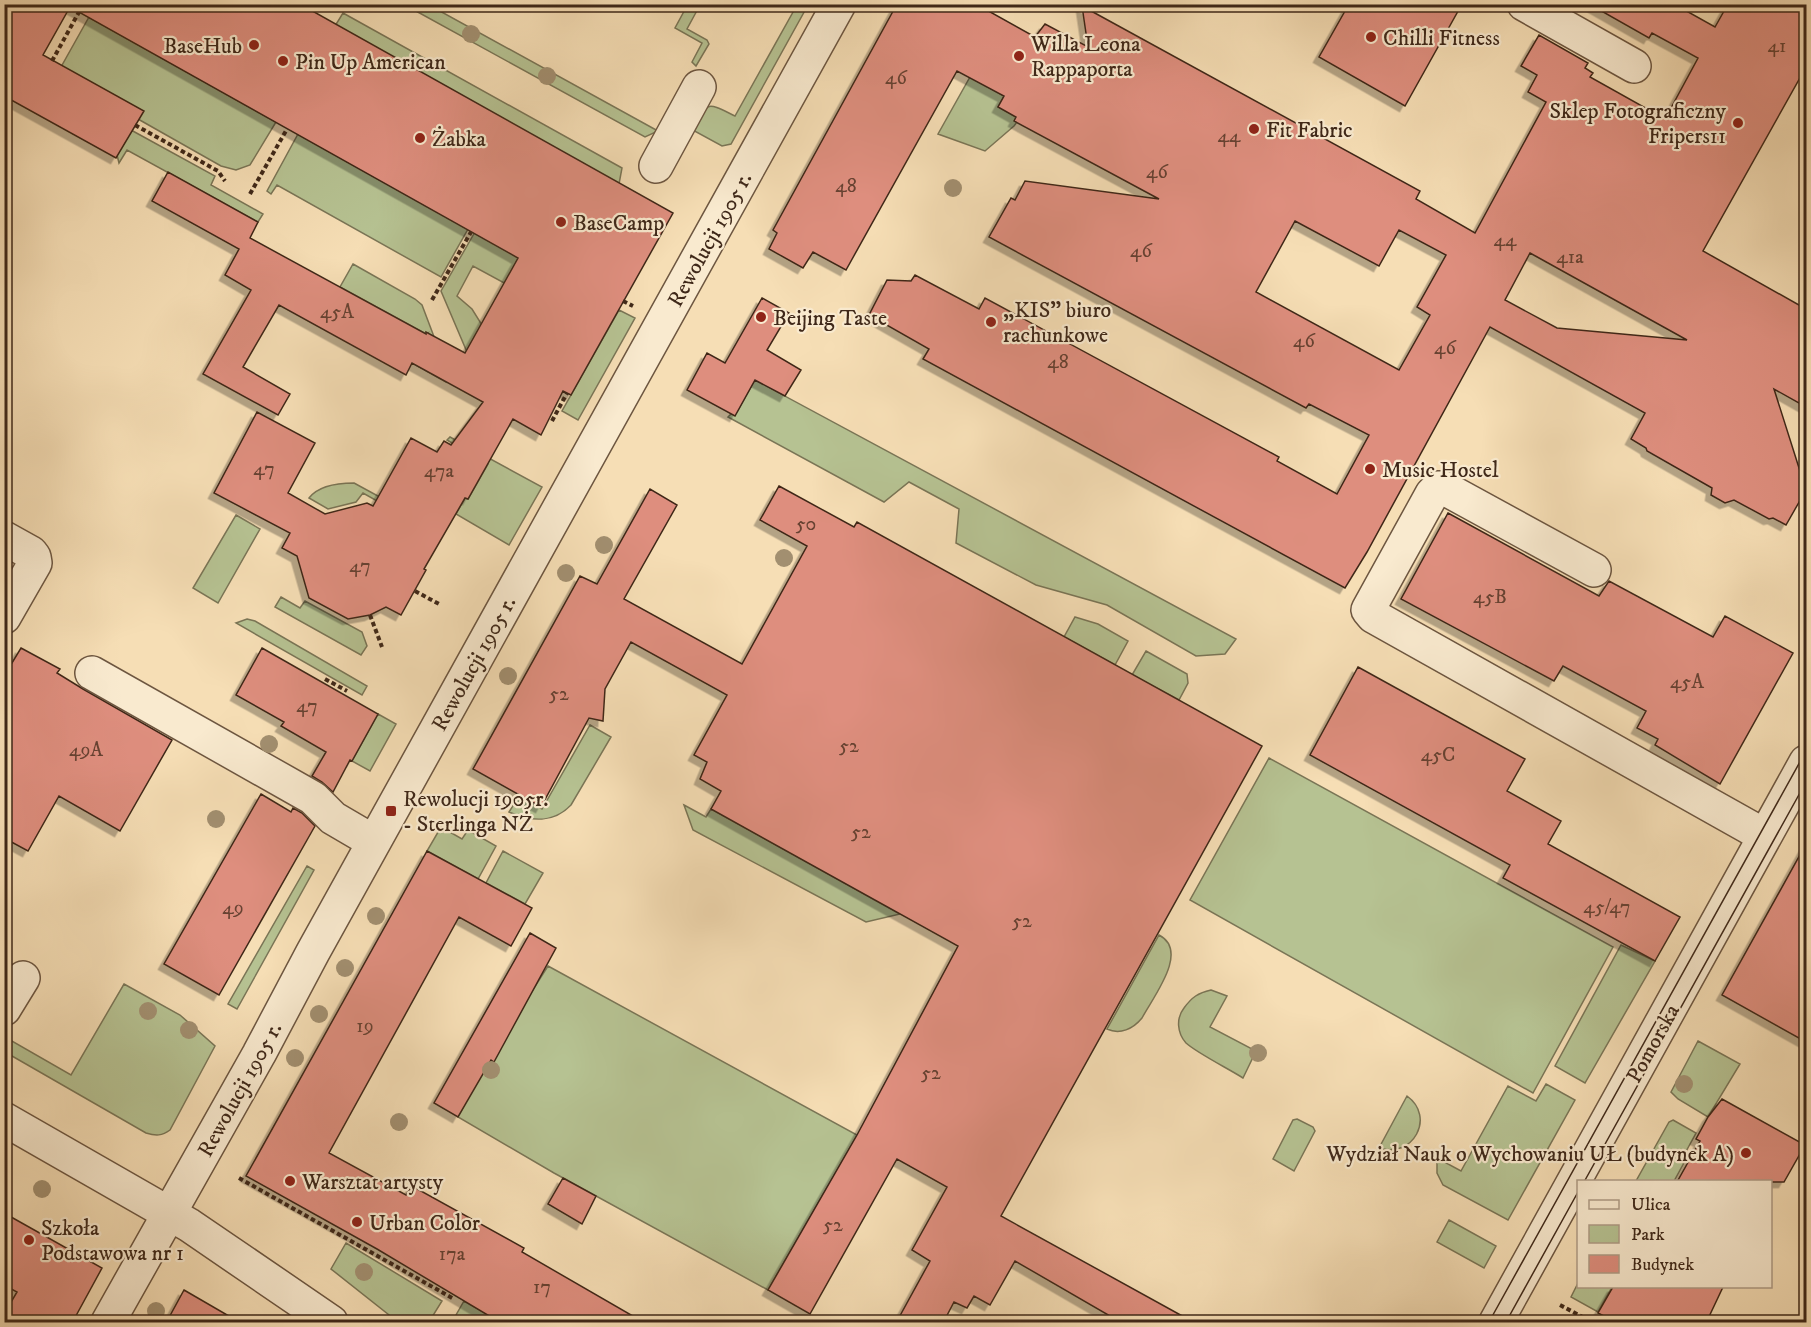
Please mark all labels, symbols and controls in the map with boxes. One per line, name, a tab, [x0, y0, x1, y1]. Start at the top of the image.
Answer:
place label: Chilli Fitness	[1383, 25, 1500, 52]
marker: Chilli Fitness	[1364, 30, 1378, 44]
place label: Willa Leona Rappaporta	[1030, 31, 1141, 83]
place label: BaseHub	[163, 33, 242, 60]
house number: 41	[1768, 34, 1786, 59]
marker: BaseHub	[247, 38, 261, 52]
place label: Pin Up American	[295, 49, 446, 76]
marker: Willa Leona Rappaporta	[1012, 49, 1026, 63]
marker: Pin Up American	[276, 54, 290, 68]
house number: 46	[885, 66, 908, 91]
place label: Sklep Fotograficzny Fripers11	[1550, 98, 1727, 150]
marker: Sklep Fotograficzny Fripers11	[1731, 116, 1745, 130]
place label: Fit Fabric	[1266, 117, 1353, 144]
marker: Fit Fabric	[1247, 122, 1261, 136]
house number: 44	[1217, 124, 1241, 149]
place label: Żabka	[432, 126, 487, 153]
marker: Żabka	[413, 131, 427, 145]
house number: 46	[1146, 160, 1169, 185]
street label: Rewolucji 1905 r.	[662, 168, 759, 312]
house number: 48	[835, 174, 857, 199]
place label: BaseCamp	[573, 210, 664, 237]
marker: BaseCamp	[554, 215, 568, 229]
house number: 44	[1493, 228, 1517, 253]
house number: 46	[1130, 239, 1153, 264]
house number: 41a	[1556, 245, 1584, 270]
place label: „KIS” biuro rachunkowe	[1003, 297, 1111, 349]
house number: 45A	[320, 300, 354, 325]
place label: Beijing Taste	[773, 305, 887, 332]
marker: Beijing Taste	[754, 310, 768, 324]
marker: „KIS” biuro rachunkowe	[984, 315, 998, 329]
house number: 46	[1293, 329, 1316, 354]
house number: 46	[1434, 336, 1457, 361]
house number: 48	[1047, 350, 1069, 375]
house number: 47	[253, 457, 275, 482]
place label: Music Hostel	[1382, 457, 1499, 484]
house number: 47a	[424, 459, 454, 484]
marker: Music Hostel	[1363, 462, 1377, 476]
house number: 50	[796, 512, 816, 537]
house number: 47	[349, 554, 371, 579]
house number: 45B	[1473, 585, 1507, 610]
street label: Rewolucji 1905 r.	[426, 592, 523, 736]
house number: 45A	[1670, 670, 1704, 695]
house number: 52	[549, 682, 569, 707]
house number: 47	[296, 694, 318, 719]
house number: 52	[839, 734, 859, 759]
house number: 49A	[69, 738, 103, 763]
house number: 45C	[1421, 743, 1455, 768]
place label: Rewolucji 1905r. - Sterlinga NŻ	[403, 786, 548, 838]
marker: Rewolucji 1905r. - Sterlinga NŻ	[384, 804, 398, 818]
house number: 52	[851, 820, 871, 845]
house number: 45/47	[1583, 895, 1631, 920]
house number: 49	[222, 896, 244, 921]
house number: 52	[1012, 909, 1032, 934]
street label: Pomorska	[1621, 999, 1686, 1088]
house number: 19	[356, 1014, 374, 1039]
street label: Rewolucji 1905 r.	[192, 1018, 289, 1162]
house number: 52	[921, 1061, 941, 1086]
place label: Wydział Nauk o Wychowaniu UŁ (budynek A)	[1325, 1141, 1734, 1168]
marker: Wydział Nauk o Wychowaniu UŁ (budynek A)	[1739, 1146, 1753, 1160]
place label: Warsztat artysty	[301, 1169, 444, 1196]
marker: Warsztat artysty	[283, 1174, 297, 1188]
legend	[1577, 1180, 1772, 1288]
text: Ulica	[1631, 1194, 1671, 1216]
place label: Urban Color	[369, 1210, 481, 1237]
house number: 52	[823, 1213, 843, 1238]
place label: Szkoła Podstawowa nr 1	[41, 1215, 184, 1267]
marker: Urban Color	[350, 1215, 364, 1229]
text: Park	[1631, 1224, 1665, 1246]
marker: Szkoła Podstawowa nr 1	[22, 1233, 36, 1247]
house number: 17a	[439, 1242, 466, 1267]
text: Budynek	[1631, 1254, 1694, 1276]
house number: 17	[533, 1275, 551, 1300]

